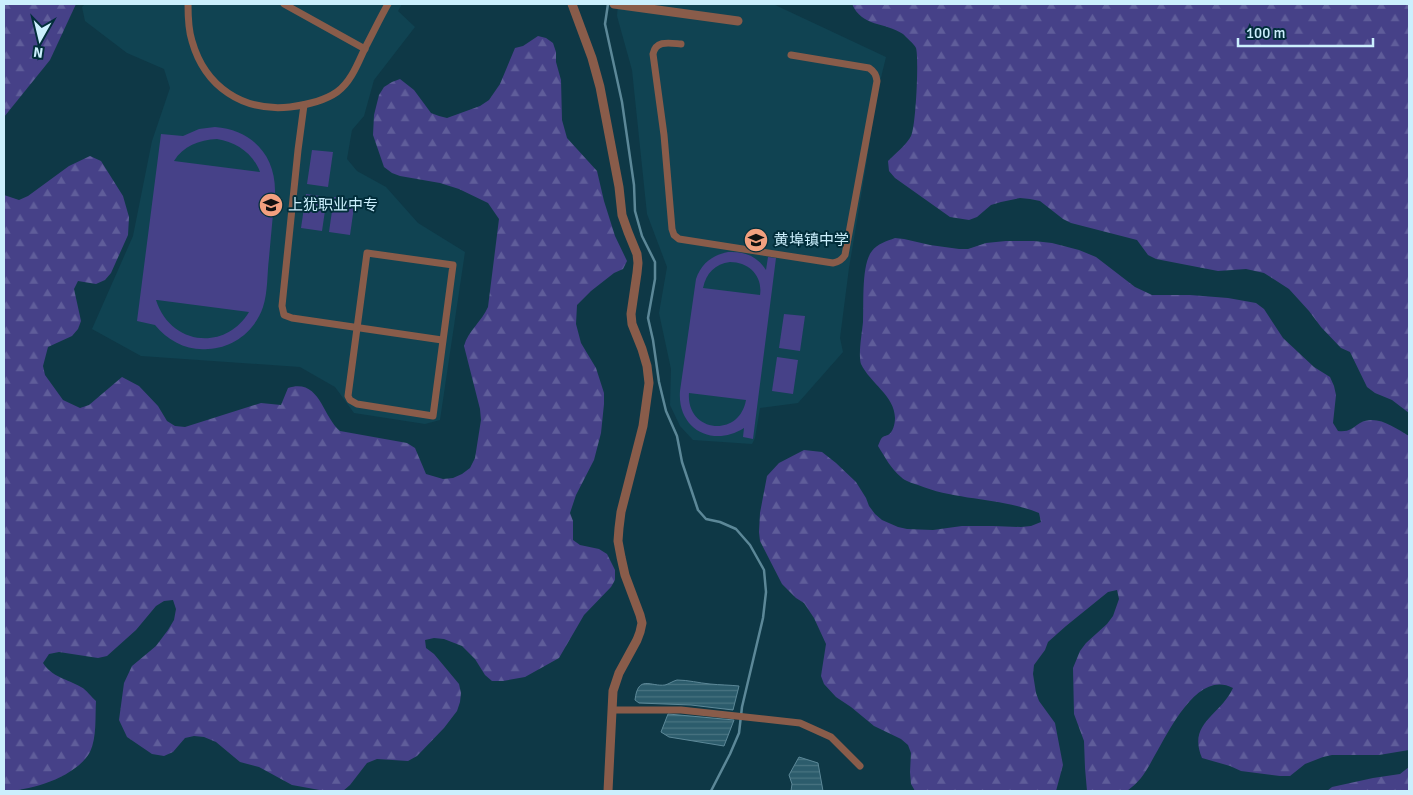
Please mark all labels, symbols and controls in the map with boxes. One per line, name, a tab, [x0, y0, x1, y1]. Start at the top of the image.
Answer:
north arrow	[15, 15, 65, 65]
scale bar	[1238, 15, 1373, 47]
text: 100 m	[1246, 24, 1286, 42]
text: N	[32, 43, 44, 61]
school or university icon: 上犹职业中专	[258, 192, 284, 218]
place label: 上犹职业中专	[288, 196, 378, 214]
school or university icon: 黄埠镇中学	[743, 227, 769, 253]
place label: 黄埠镇中学	[774, 231, 849, 249]

